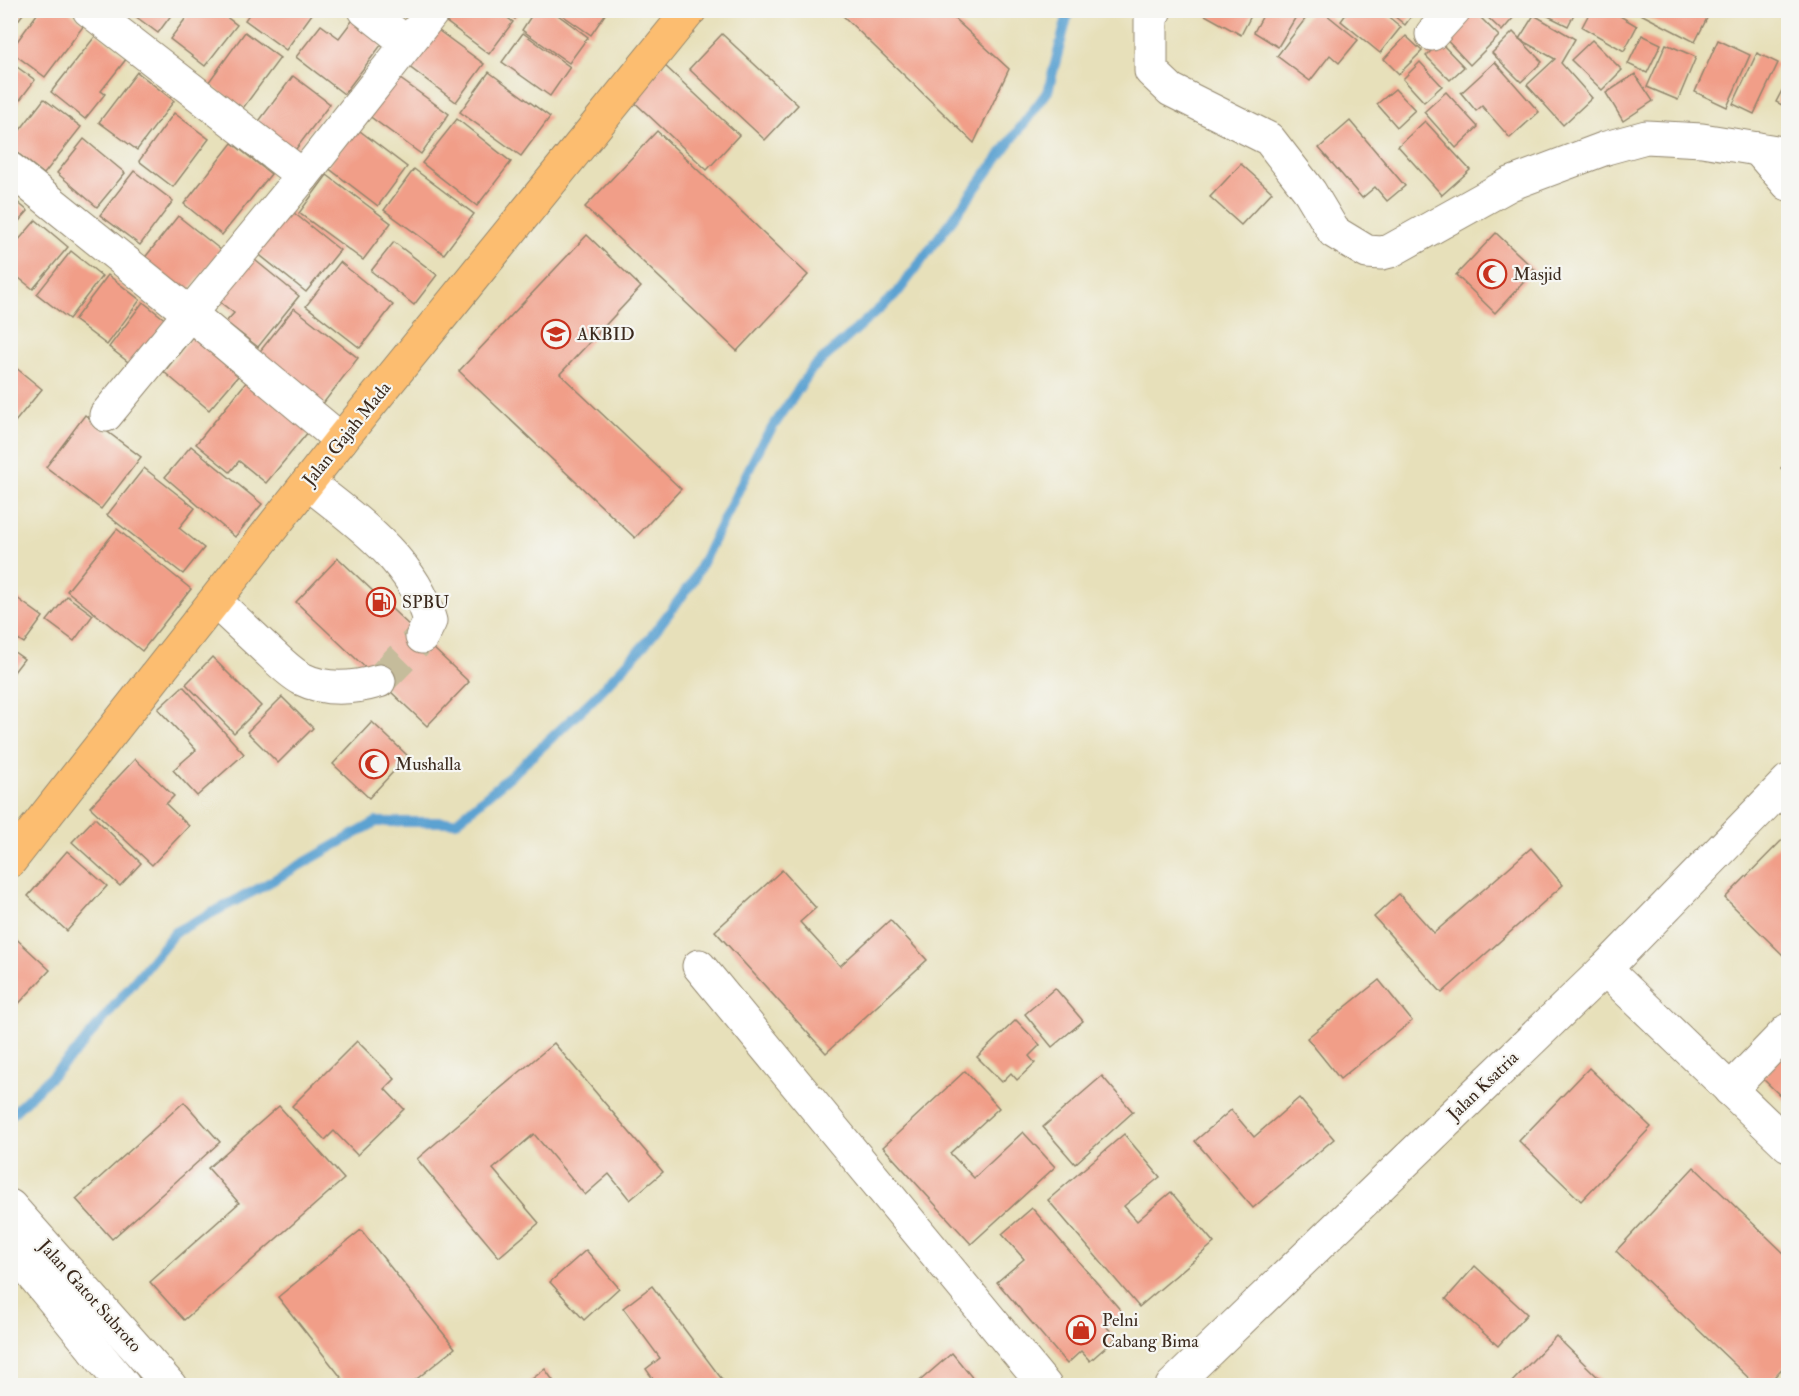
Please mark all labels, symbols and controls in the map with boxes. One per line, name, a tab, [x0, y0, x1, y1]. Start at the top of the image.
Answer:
mosque icon: Masjid	[1476, 258, 1508, 290]
place label: Masjid	[1513, 263, 1562, 286]
school or university icon: AKBID	[540, 318, 572, 350]
place label: AKBID	[576, 323, 635, 346]
street label: Jalan Gajah Mada	[297, 377, 396, 492]
fuel station icon: SPBU	[365, 586, 397, 618]
place label: SPBU	[402, 591, 449, 614]
mosque icon: Mushalla	[358, 748, 390, 780]
place label: Mushalla	[395, 753, 462, 776]
street label: Jalan Ksatria	[1442, 1046, 1524, 1126]
street label: Jalan Gatot Subroto	[33, 1234, 147, 1357]
place label: Pelni Cabang Bima	[1102, 1309, 1199, 1353]
shop icon: Pelni Cabang Bima	[1065, 1314, 1097, 1346]

